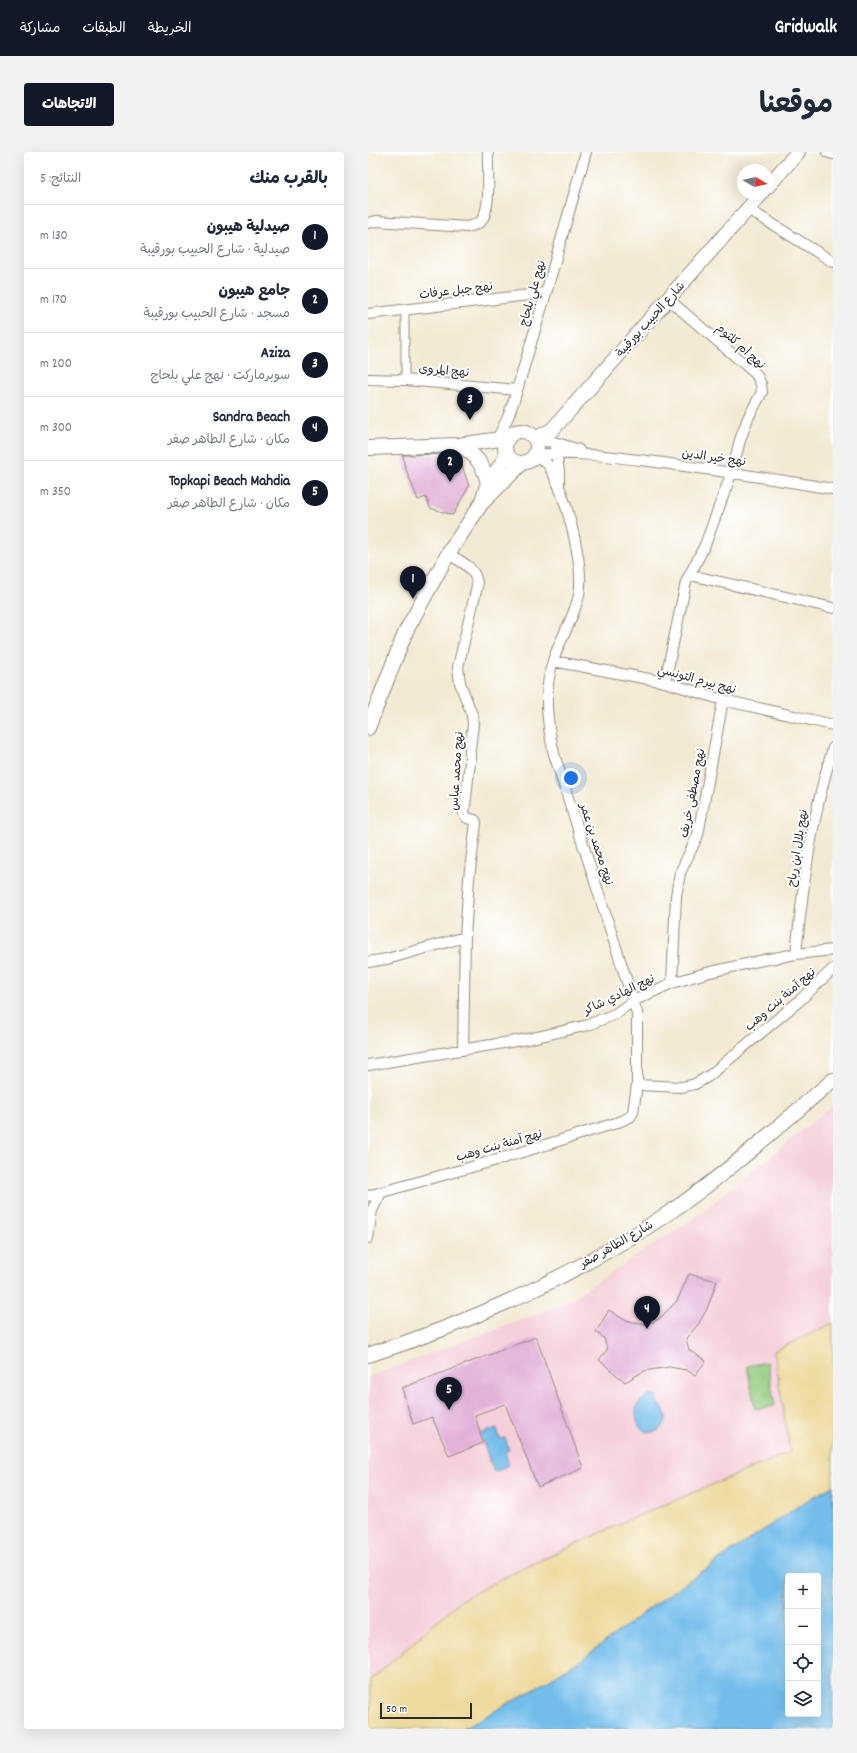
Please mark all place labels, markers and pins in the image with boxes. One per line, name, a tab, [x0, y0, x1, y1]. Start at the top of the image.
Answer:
pin: 3	[457, 387, 483, 420]
pin: 2	[437, 449, 463, 482]
pin: 1	[400, 566, 426, 599]
pin: 4	[634, 1296, 660, 1329]
pin: 5	[436, 1377, 462, 1410]

